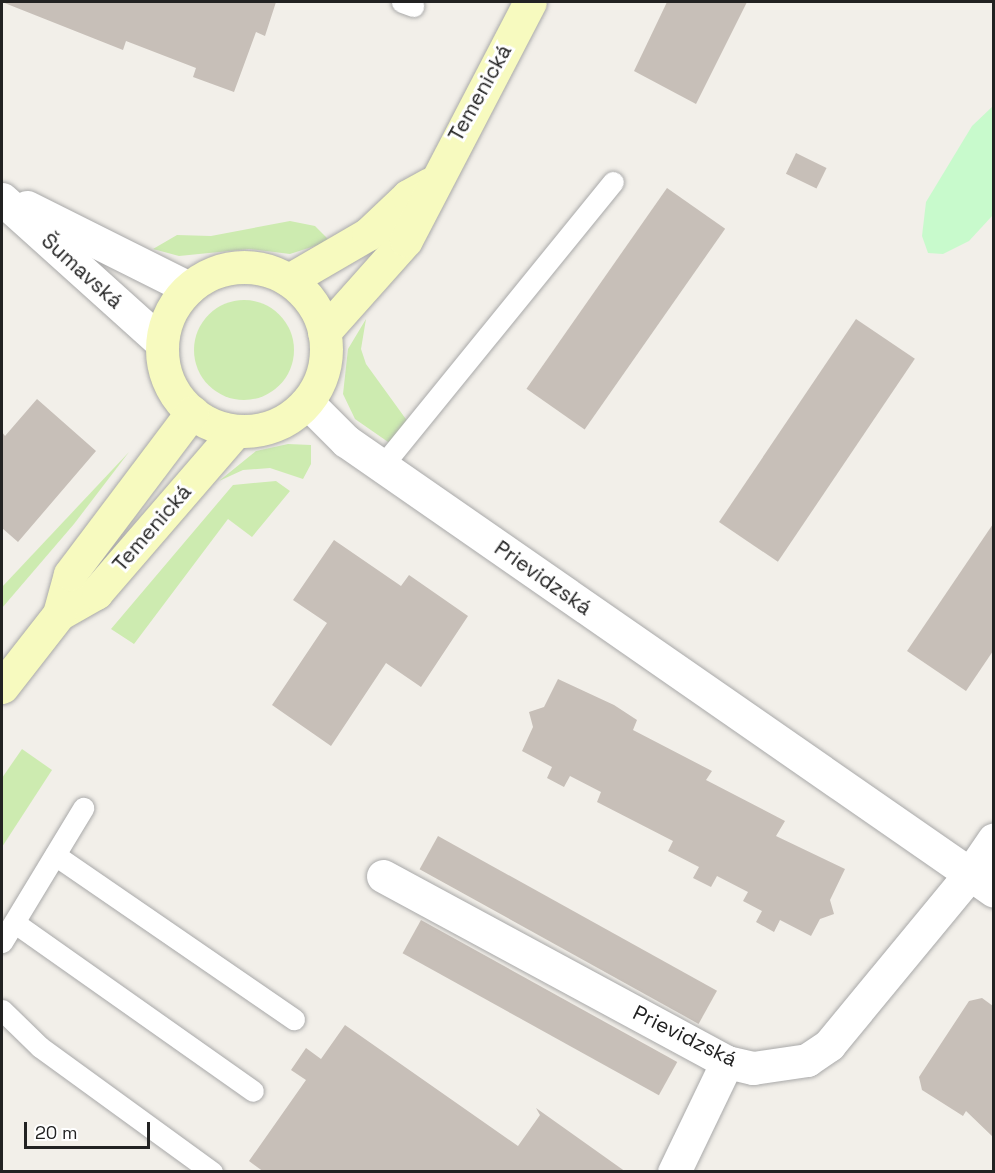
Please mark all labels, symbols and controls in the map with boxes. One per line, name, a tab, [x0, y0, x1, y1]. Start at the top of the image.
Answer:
street label: Temenická	[443, 40, 517, 146]
street label: Šumavská	[36, 228, 128, 314]
street label: Temenická	[107, 479, 197, 577]
street label: Prievidzská	[490, 535, 596, 621]
street label: Prievidzská	[629, 1000, 741, 1072]
scale bar	[27, 1110, 153, 1148]
text: 20 m	[35, 1121, 78, 1144]

